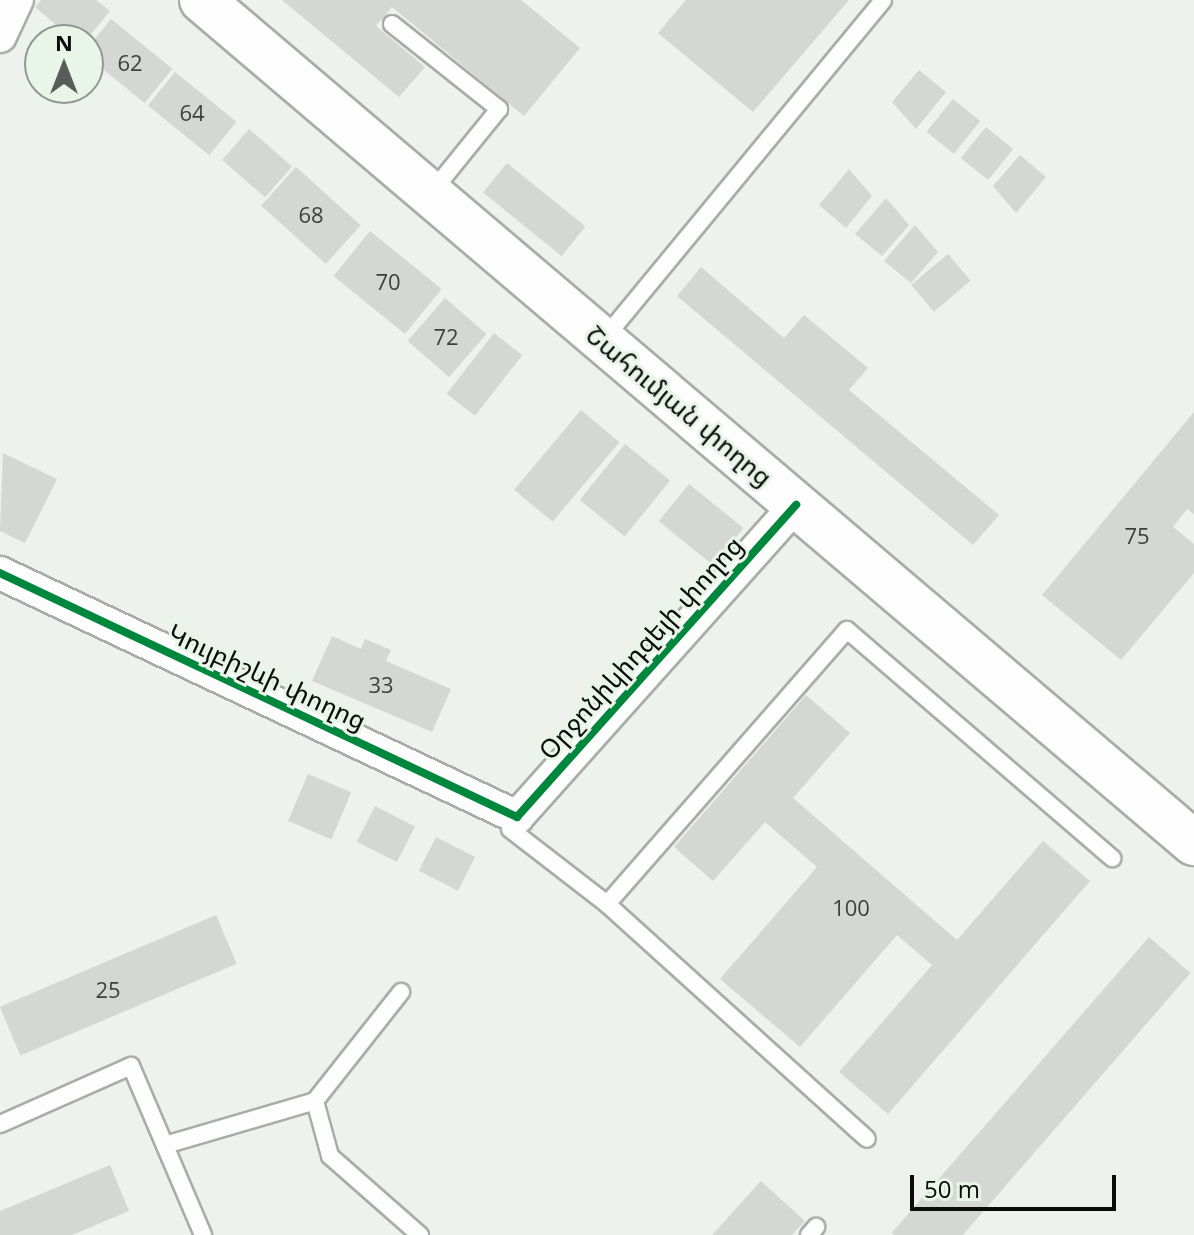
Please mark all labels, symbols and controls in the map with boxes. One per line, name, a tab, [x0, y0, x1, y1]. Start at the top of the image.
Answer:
north arrow	[24, 24, 104, 104]
text: N	[55, 27, 73, 57]
house number: 62	[117, 50, 143, 76]
house number: 64	[179, 100, 205, 126]
house number: 68	[298, 202, 324, 228]
house number: 70	[375, 269, 401, 295]
street label: Շահումյան փողոց	[579, 319, 779, 493]
house number: 72	[433, 324, 459, 350]
house number: 75	[1124, 523, 1150, 549]
street label: Օրջոնիկիդզեյի փողոց	[533, 530, 749, 766]
street label: Կույբիշևի փողոց	[163, 617, 371, 737]
house number: 33	[368, 672, 394, 698]
house number: 100	[832, 895, 870, 921]
house number: 25	[95, 977, 121, 1003]
scale bar	[914, 1159, 1120, 1209]
text: 50 m	[924, 1172, 980, 1205]

